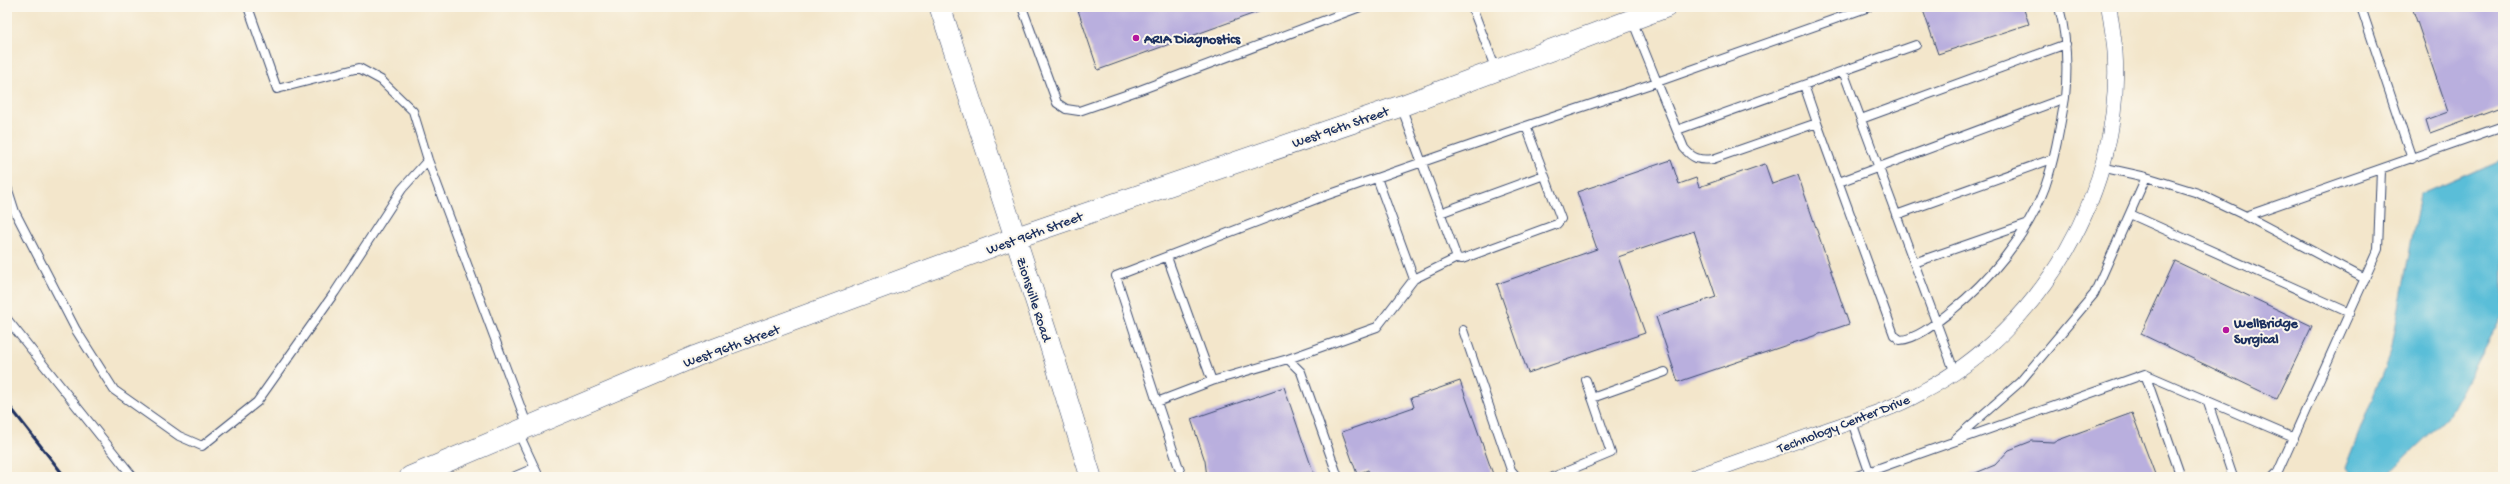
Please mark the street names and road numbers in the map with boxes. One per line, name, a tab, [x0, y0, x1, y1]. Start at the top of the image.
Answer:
street label: West 96th Street	[1290, 103, 1393, 153]
street label: West 96th Street	[984, 209, 1087, 260]
street label: Zionsville Road	[1011, 255, 1055, 346]
street label: West 96th Street	[681, 322, 784, 373]
street label: Technology Center Drive	[1774, 392, 1913, 459]

